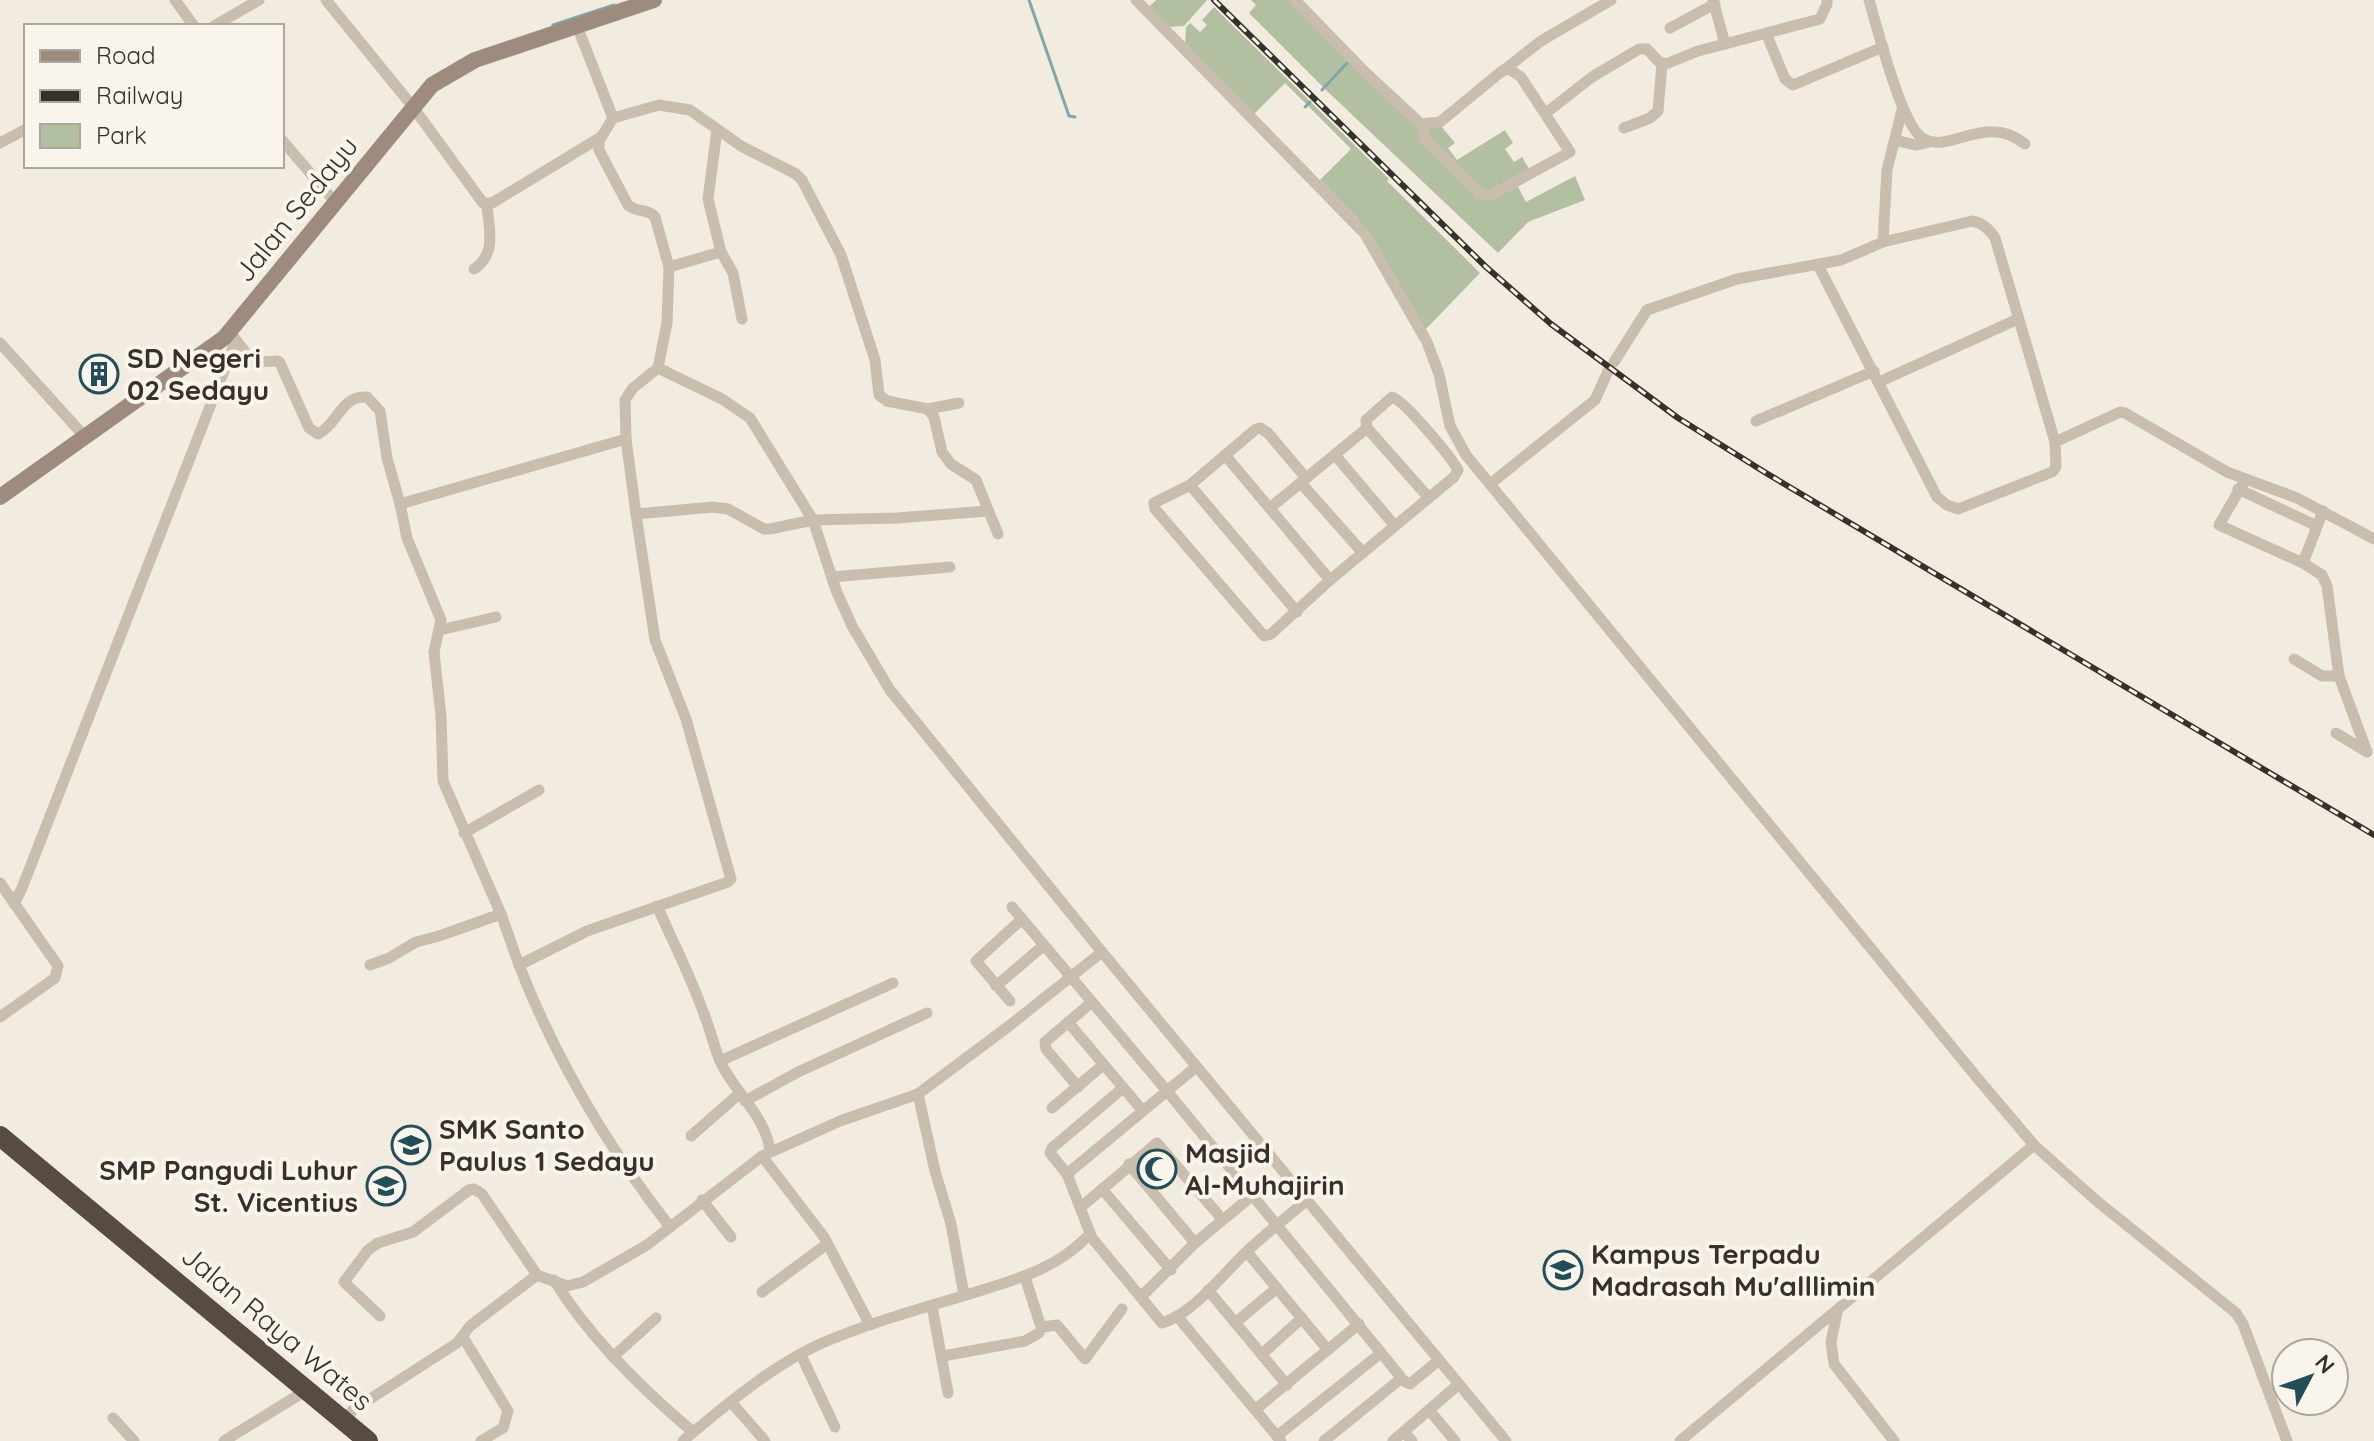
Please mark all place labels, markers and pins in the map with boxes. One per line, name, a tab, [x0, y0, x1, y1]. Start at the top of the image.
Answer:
place label: SD Negeri 02 Sedayu	[127, 340, 269, 407]
building icon: SD Negeri 02 Sedayu	[78, 353, 120, 395]
place label: SMK Santo Paulus 1 Sedayu	[439, 1111, 655, 1178]
school or university icon: SMK Santo Paulus 1 Sedayu	[390, 1124, 432, 1166]
place label: Masjid Al-Muhajirin	[1185, 1135, 1345, 1202]
mosque icon: Masjid Al-Muhajirin	[1136, 1148, 1178, 1190]
place label: SMP Pangudi Luhur St. Vicentius	[99, 1152, 358, 1219]
school or university icon: SMP Pangudi Luhur St. Vicentius	[365, 1165, 407, 1207]
place label: Kampus Terpadu Madrasah Mu'alllimin	[1591, 1236, 1875, 1303]
school or university icon: Kampus Terpadu Madrasah Mu'alllimin	[1542, 1249, 1584, 1291]

